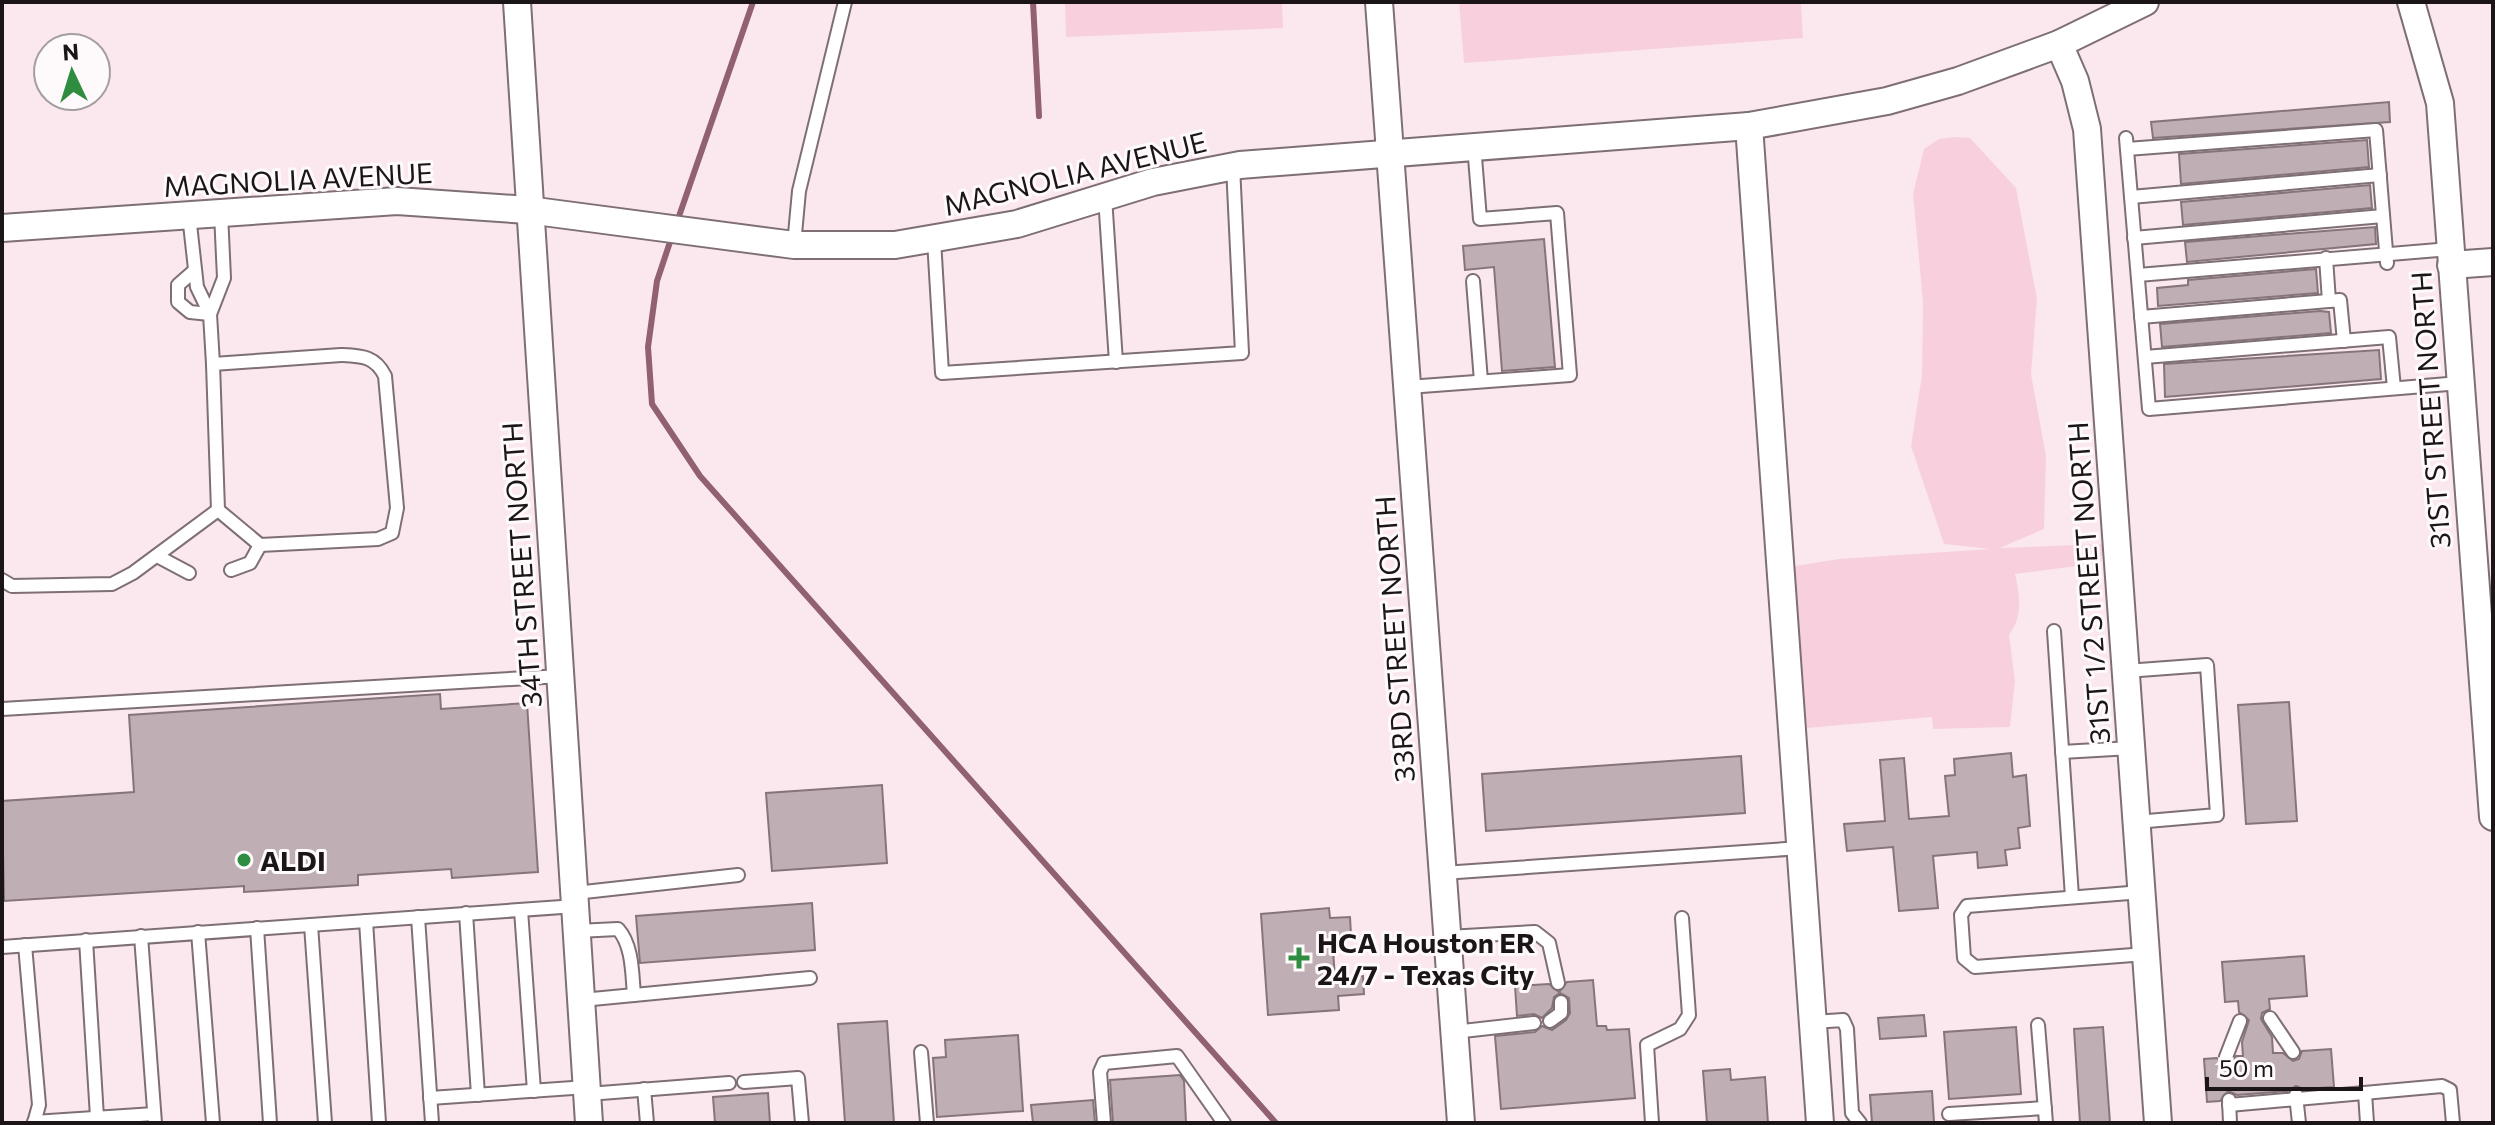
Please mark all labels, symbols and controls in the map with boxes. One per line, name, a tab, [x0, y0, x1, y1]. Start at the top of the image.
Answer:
north arrow	[32, 32, 112, 112]
text: N	[61, 38, 80, 66]
street label: MAGNOLIA AVENUE	[940, 124, 1210, 222]
street label: MAGNOLIA AVENUE	[162, 155, 434, 203]
street label: 31ST STREET NORTH	[2403, 270, 2457, 550]
street label: 34TH STREET NORTH	[494, 421, 548, 709]
street label: 31ST 1/2 STREET NORTH	[2060, 421, 2116, 745]
street label: 33RD STREET NORTH	[1367, 495, 1421, 783]
place label: ALDI	[260, 843, 326, 877]
marker: ALDI	[235, 851, 253, 869]
place label: HCA Houston ER 24/7 - Texas City	[1317, 925, 1535, 991]
marker: HCA Houston ER 24/7 - Texas City	[1288, 947, 1310, 969]
scale bar	[2207, 1041, 2361, 1091]
text: 50 m	[2219, 1053, 2274, 1082]

